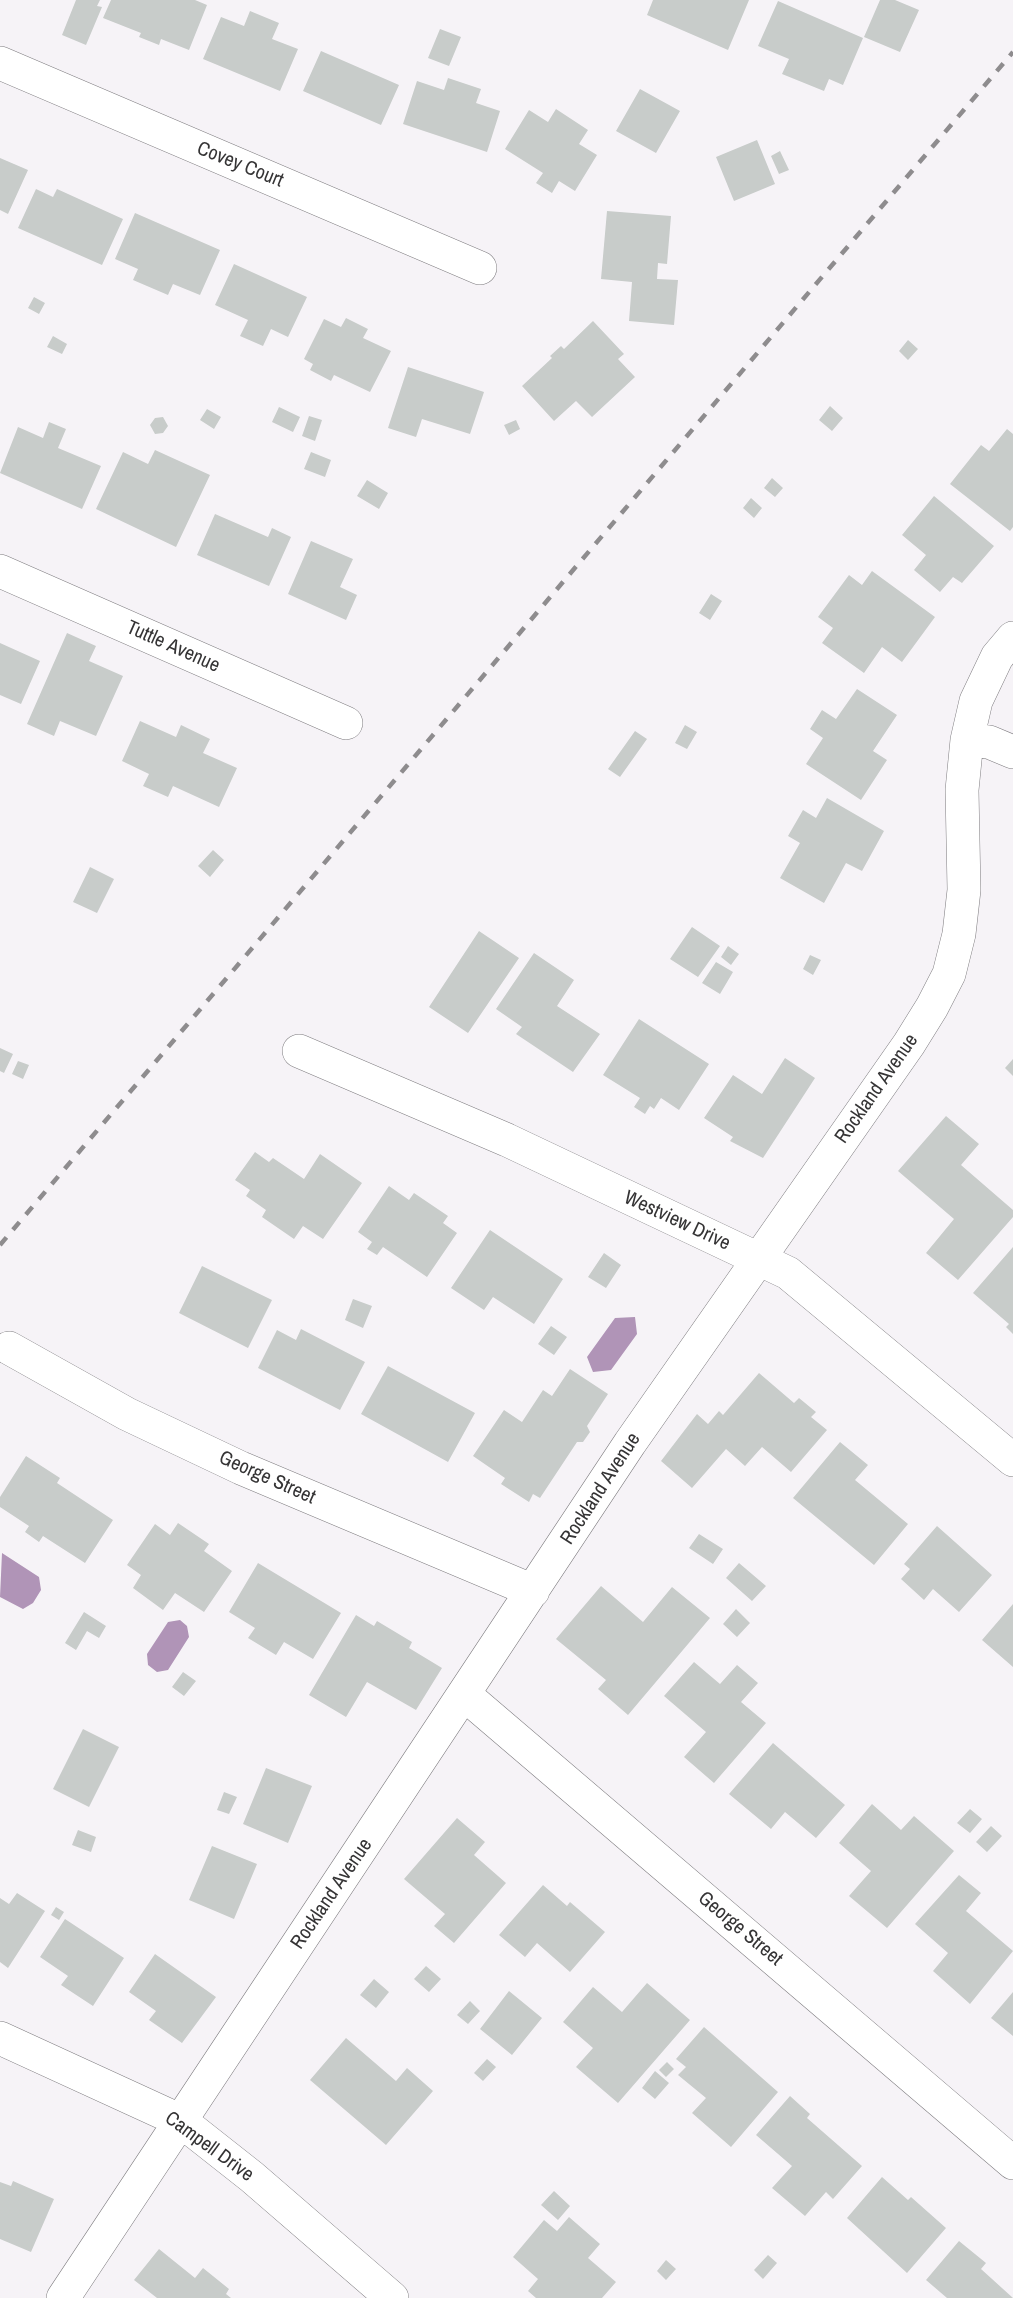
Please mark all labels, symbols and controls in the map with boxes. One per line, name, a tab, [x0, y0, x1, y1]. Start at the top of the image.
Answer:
street label: Covey Court	[193, 137, 287, 193]
street label: Tuttle Avenue	[123, 616, 223, 678]
street label: Rockland Avenue	[830, 1030, 924, 1148]
street label: Westview Drive	[620, 1186, 734, 1256]
street label: Rockland Avenue	[556, 1429, 646, 1549]
street label: George Street	[215, 1446, 319, 1510]
street label: Rockland Avenue	[286, 1834, 378, 1954]
street label: George Street	[693, 1887, 787, 1971]
street label: Campell Drive	[160, 2107, 258, 2187]

